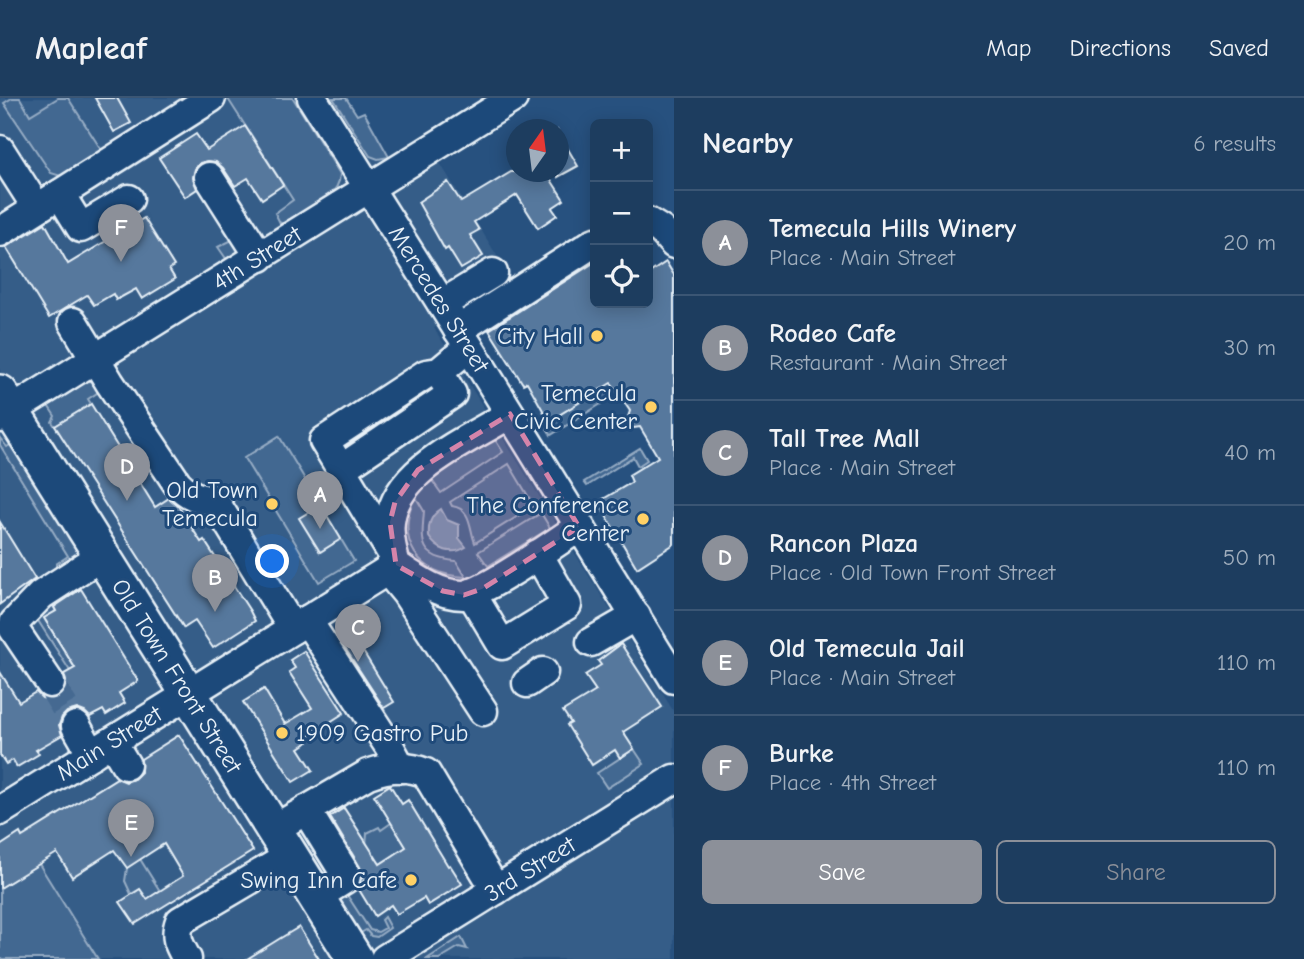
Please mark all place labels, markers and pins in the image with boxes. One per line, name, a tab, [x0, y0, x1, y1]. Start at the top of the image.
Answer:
pin: F	[98, 204, 144, 262]
place label: City Hall	[497, 322, 583, 350]
marker: City Hall	[589, 328, 605, 344]
place label: Temecula Civic Center	[514, 379, 637, 435]
marker: Temecula Civic Center	[643, 399, 659, 415]
pin: D	[104, 443, 150, 501]
pin: A	[297, 471, 343, 529]
place label: Old Town Temecula	[162, 476, 258, 532]
place label: The Conference Center	[467, 491, 629, 547]
marker: Old Town Temecula	[264, 496, 280, 512]
marker: The Conference Center	[635, 511, 651, 527]
pin: B	[192, 554, 238, 612]
pin: C	[335, 604, 381, 662]
place label: 1909 Gastro Pub	[296, 719, 468, 747]
marker: 1909 Gastro Pub	[274, 725, 290, 741]
pin: E	[108, 799, 154, 857]
place label: Swing Inn Cafe	[241, 866, 397, 894]
marker: Swing Inn Cafe	[403, 872, 419, 888]

